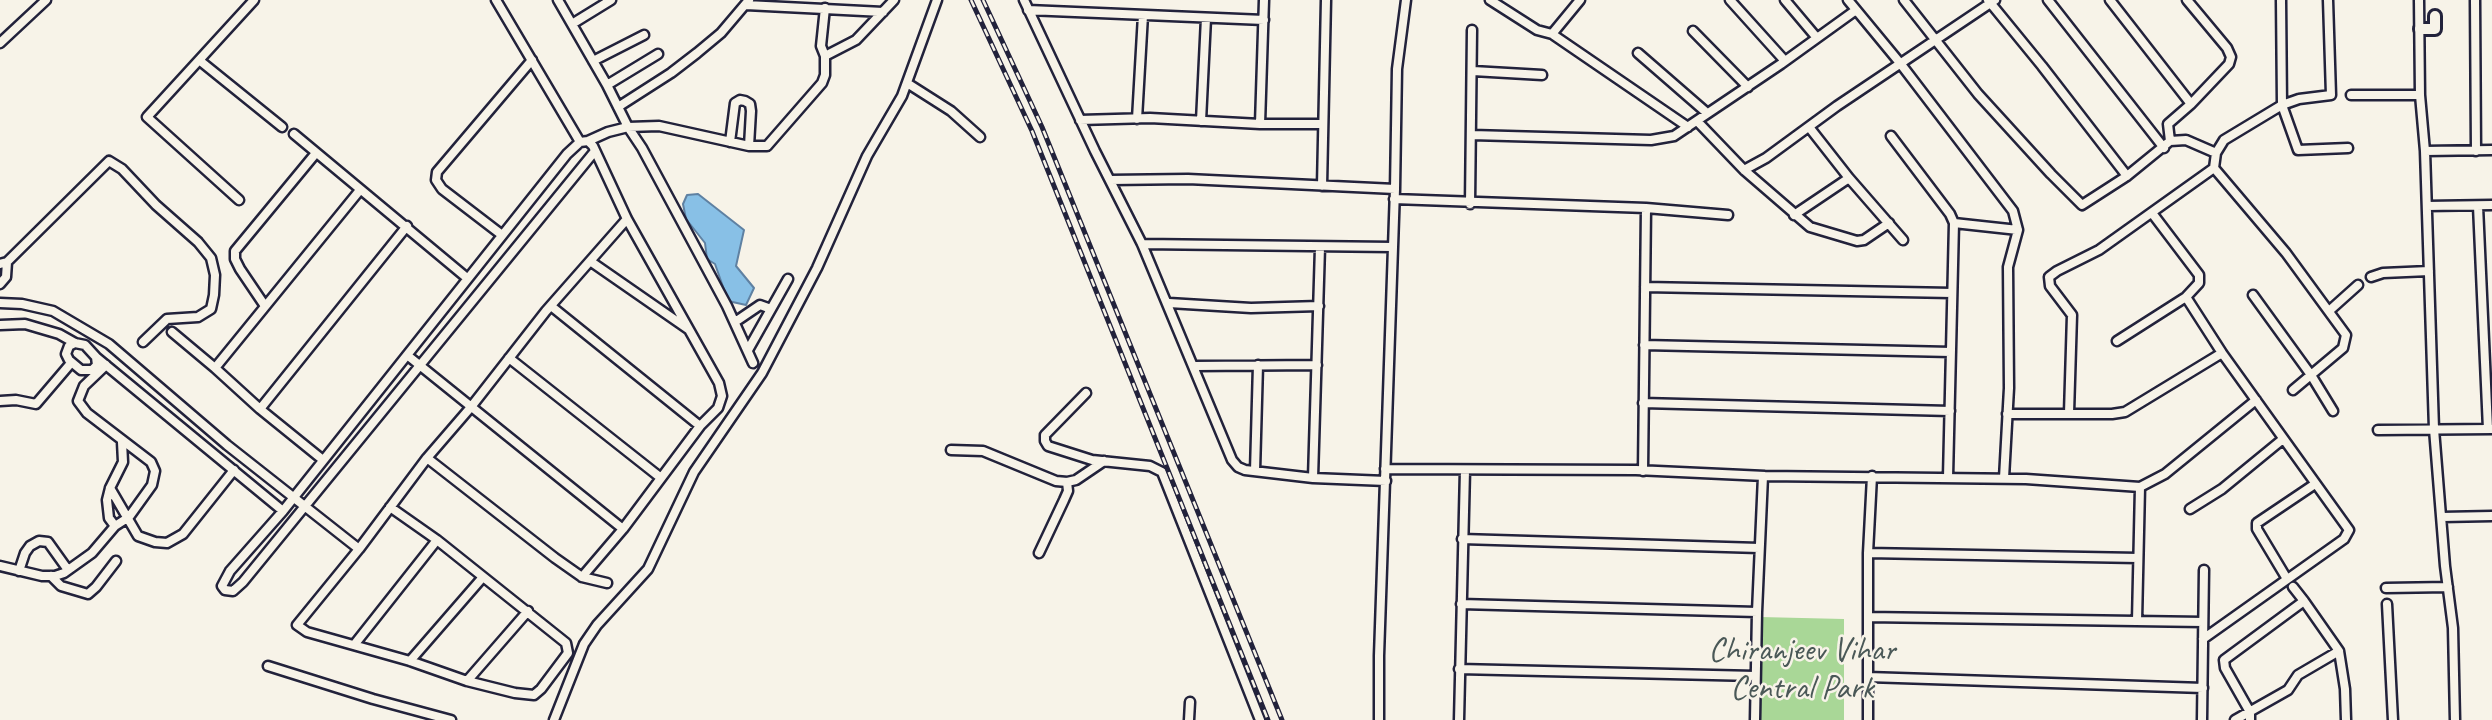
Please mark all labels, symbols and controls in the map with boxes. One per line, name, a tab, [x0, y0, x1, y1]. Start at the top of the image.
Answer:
park label: Chiranjeev Vihar Central Park	[1709, 631, 1895, 709]

